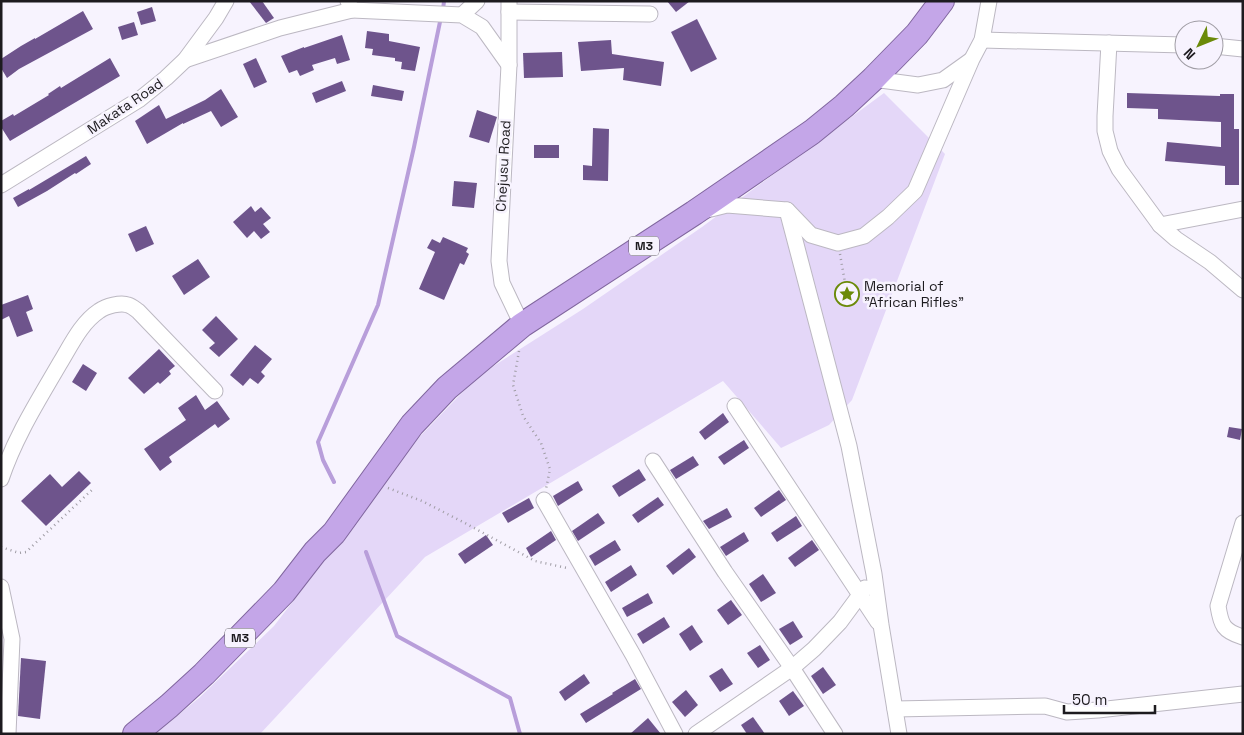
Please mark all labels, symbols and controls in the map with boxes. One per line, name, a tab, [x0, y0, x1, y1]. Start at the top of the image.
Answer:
north arrow	[1174, 20, 1224, 70]
text: N	[1180, 44, 1199, 63]
street label: Makata Road	[84, 74, 166, 138]
street label: Chejusu Road	[492, 120, 514, 212]
road number: M3	[629, 237, 659, 256]
place label: Memorial of "African Rifles"	[864, 277, 964, 311]
place icon: Memorial of "African Rifles"	[834, 281, 860, 307]
road number: M3	[225, 628, 255, 648]
scale bar	[1064, 682, 1155, 714]
text: 50 m	[1072, 690, 1107, 709]

